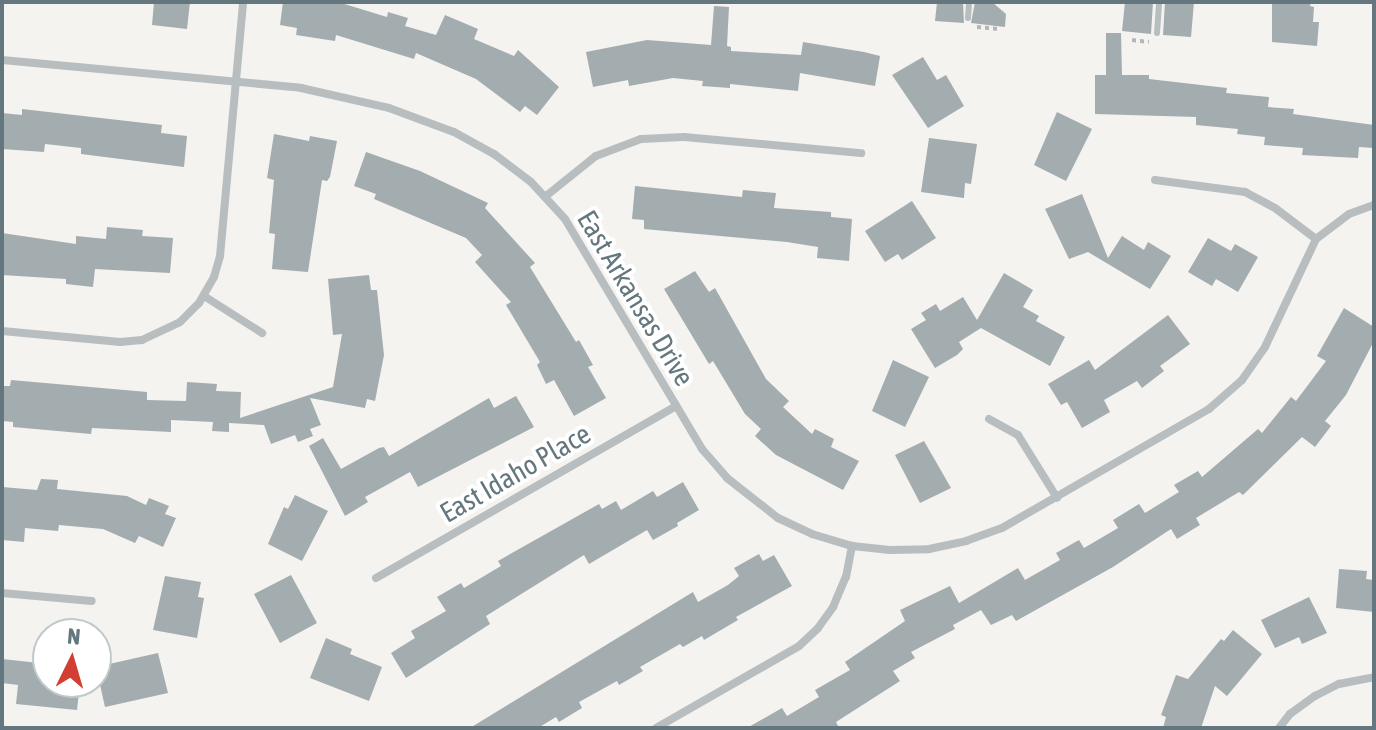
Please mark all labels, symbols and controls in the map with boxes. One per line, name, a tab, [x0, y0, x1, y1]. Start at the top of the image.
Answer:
street label: East Arkansas Drive	[570, 204, 702, 392]
street label: East Idaho Place	[434, 416, 596, 530]
north arrow	[32, 618, 112, 698]
text: N	[66, 623, 82, 650]

